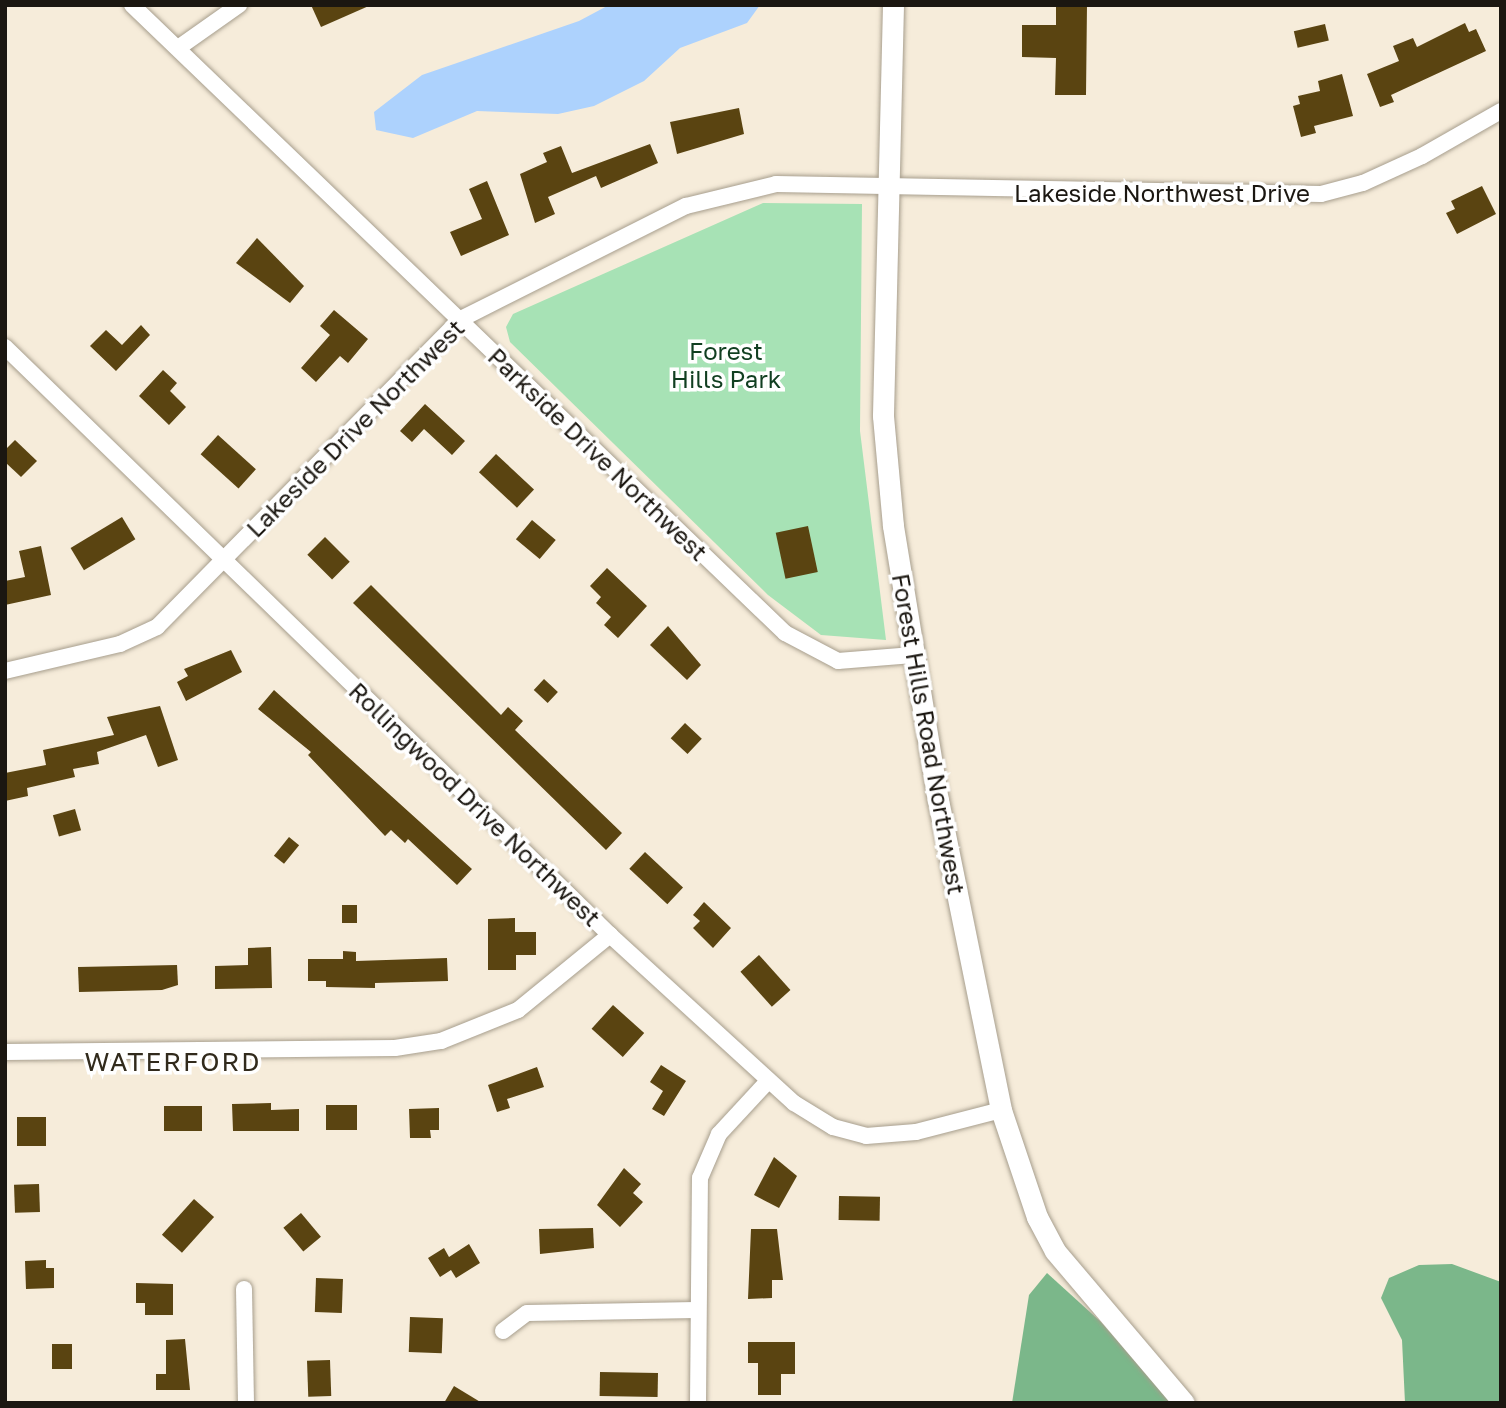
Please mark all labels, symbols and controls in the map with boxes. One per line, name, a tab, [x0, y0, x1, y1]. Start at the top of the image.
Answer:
street label: Lakeside Northwest Drive	[1014, 179, 1310, 207]
street label: Lakeside Drive Northwest	[240, 313, 470, 543]
park label: Forest Hills Park	[671, 337, 781, 393]
street label: Parkside Drive Northwest	[483, 342, 713, 566]
street label: Forest Hills Road Northwest	[887, 571, 971, 897]
street label: Rollingwood Drive Northwest	[343, 676, 607, 932]
district label: WATERFORD	[86, 1046, 260, 1078]

